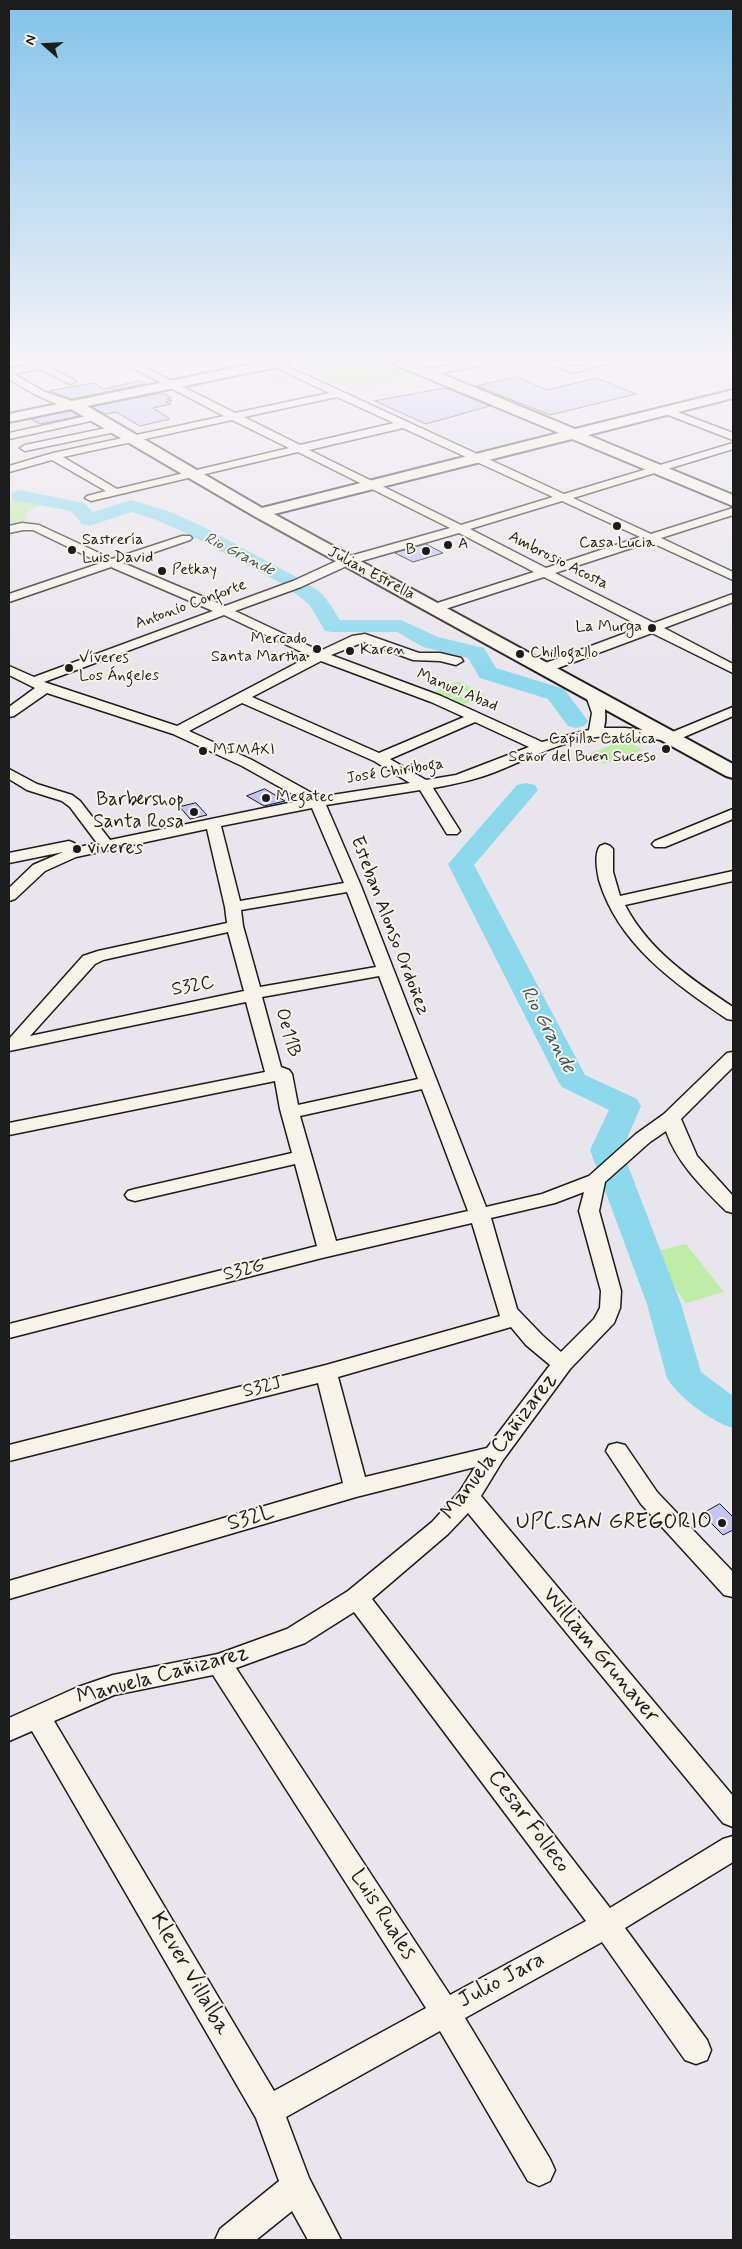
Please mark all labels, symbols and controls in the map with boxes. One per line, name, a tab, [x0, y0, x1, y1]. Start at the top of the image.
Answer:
north arrow	[20, 20, 70, 70]
text: N	[21, 33, 41, 47]
marker: Casa Lucia	[611, 520, 623, 532]
street label: Ambrosio Acosta	[505, 528, 611, 594]
water label: Rio Grande	[201, 529, 277, 581]
place label: Sastrería Luis David	[82, 531, 153, 569]
place label: Casa Lucia	[579, 534, 655, 554]
place label: A	[458, 535, 468, 555]
marker: A	[442, 539, 454, 551]
place label: B	[406, 541, 416, 561]
street label: Julian Estrella	[324, 543, 418, 605]
marker: Sastrería Luis David	[66, 544, 78, 556]
marker: B	[420, 545, 432, 557]
place label: Petkay	[172, 561, 217, 581]
marker: Petkay	[156, 565, 168, 577]
street label: Antonio Conforte	[133, 576, 249, 634]
place label: La Murga	[575, 618, 642, 638]
marker: La Murga	[646, 622, 658, 634]
place label: Mercado Santa Martha	[211, 630, 307, 668]
place label: Karen	[360, 641, 406, 661]
marker: Mercado Santa Martha	[311, 643, 323, 655]
place label: Chillogallo	[530, 644, 598, 664]
marker: Karen	[344, 645, 356, 657]
marker: Chillogallo	[514, 648, 526, 660]
place label: Víveres Los Ángeles	[79, 649, 159, 687]
marker: Víveres Los Ángeles	[63, 662, 75, 674]
street label: Manuel Abad	[414, 665, 500, 717]
place label: Capilla Católica Señor del Buen Suceso	[509, 730, 656, 768]
place label: MIMAXI	[213, 741, 275, 761]
marker: Capilla Católica Señor del Buen Suceso	[660, 743, 672, 755]
marker: MIMAXI	[197, 745, 209, 757]
street label: José Chiriboga	[345, 755, 445, 789]
place label: Megatec	[276, 788, 334, 808]
place label: Barbershop Santa Rosa	[93, 790, 184, 834]
marker: Megatec	[260, 792, 272, 804]
marker: Barbershop Santa Rosa	[188, 806, 200, 818]
street label: Esteban Alonso Ordoñez	[344, 833, 434, 1019]
place label: viveres	[87, 838, 143, 860]
marker: viveres	[71, 843, 83, 855]
street label: S32C	[170, 972, 216, 1002]
water label: Rio Grande	[514, 982, 580, 1078]
street label: Oe11B	[269, 1006, 305, 1060]
street label: S32G	[221, 1255, 267, 1287]
street label: Manuela Cañizarez	[436, 1368, 564, 1526]
street label: S32J	[241, 1372, 285, 1404]
street label: S32L	[225, 1500, 277, 1538]
place label: UPC.SAN GREGORIO	[516, 1510, 712, 1536]
marker: UPC.SAN GREGORIO	[716, 1517, 728, 1529]
street label: William Grunaver	[536, 1583, 664, 1729]
street label: Manuela Cañizarez	[74, 1640, 252, 1712]
street label: Cesar Folleco	[481, 1766, 575, 1878]
street label: Luis Ruales	[343, 1865, 421, 1965]
street label: Klever Villalba	[143, 1908, 235, 2040]
street label: Julio Jara	[454, 1947, 550, 2015]

